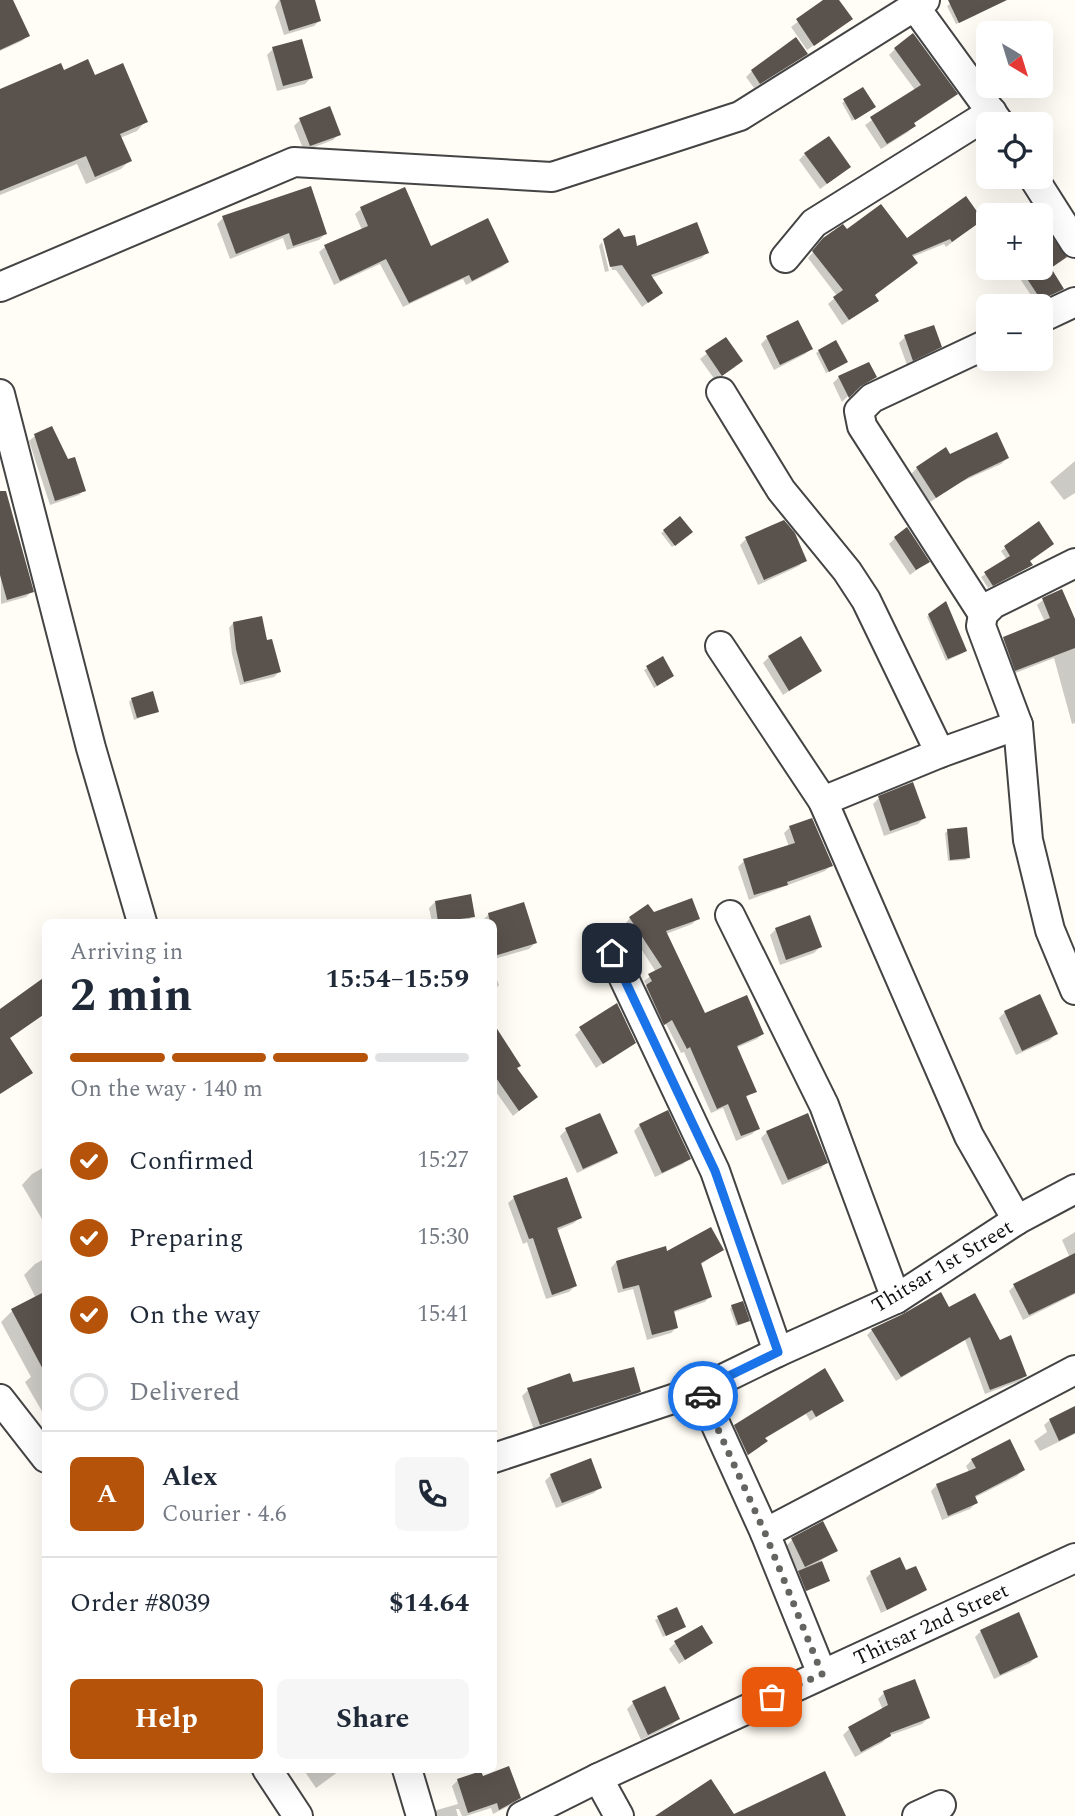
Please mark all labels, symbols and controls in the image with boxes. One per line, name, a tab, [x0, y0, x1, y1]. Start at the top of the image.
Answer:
north arrow	[976, 21, 1054, 98]
map controls	[976, 21, 1053, 371]
button: locate	[976, 112, 1053, 189]
button: +	[976, 203, 1053, 280]
button: −	[976, 294, 1053, 371]
pin	[582, 923, 642, 983]
icon: home	[593, 934, 631, 972]
text: Arriving in	[70, 935, 183, 970]
text: 15:54–15:59	[325, 959, 469, 999]
text: 2 min	[70, 961, 192, 1031]
text: On the way · 140 m	[70, 1072, 263, 1107]
text: Confirmed	[129, 1141, 254, 1181]
icon: check	[70, 1142, 108, 1180]
text: 15:27	[417, 1143, 469, 1178]
street label: Thitsar 1st Street	[866, 1212, 1019, 1322]
text: Preparing	[129, 1218, 243, 1258]
icon: check	[70, 1219, 108, 1257]
text: 15:30	[417, 1220, 469, 1255]
text: On the way	[129, 1295, 260, 1335]
icon: check	[70, 1296, 108, 1334]
text: 15:41	[417, 1297, 469, 1332]
courier	[668, 1361, 738, 1431]
text: Delivered	[129, 1372, 240, 1412]
icon: car	[684, 1377, 722, 1415]
text: Alex	[162, 1457, 217, 1497]
button: phone	[395, 1457, 469, 1531]
text: A	[97, 1474, 117, 1514]
text: Courier · 4.6	[162, 1497, 287, 1532]
street label: Thitsar 2nd Street	[849, 1575, 1014, 1675]
text: Order #8039	[70, 1583, 210, 1623]
text: $14.64	[389, 1583, 469, 1623]
pin	[742, 1667, 802, 1727]
icon: bag	[753, 1678, 791, 1716]
button: Help	[70, 1679, 263, 1759]
button: Share	[277, 1679, 469, 1759]

